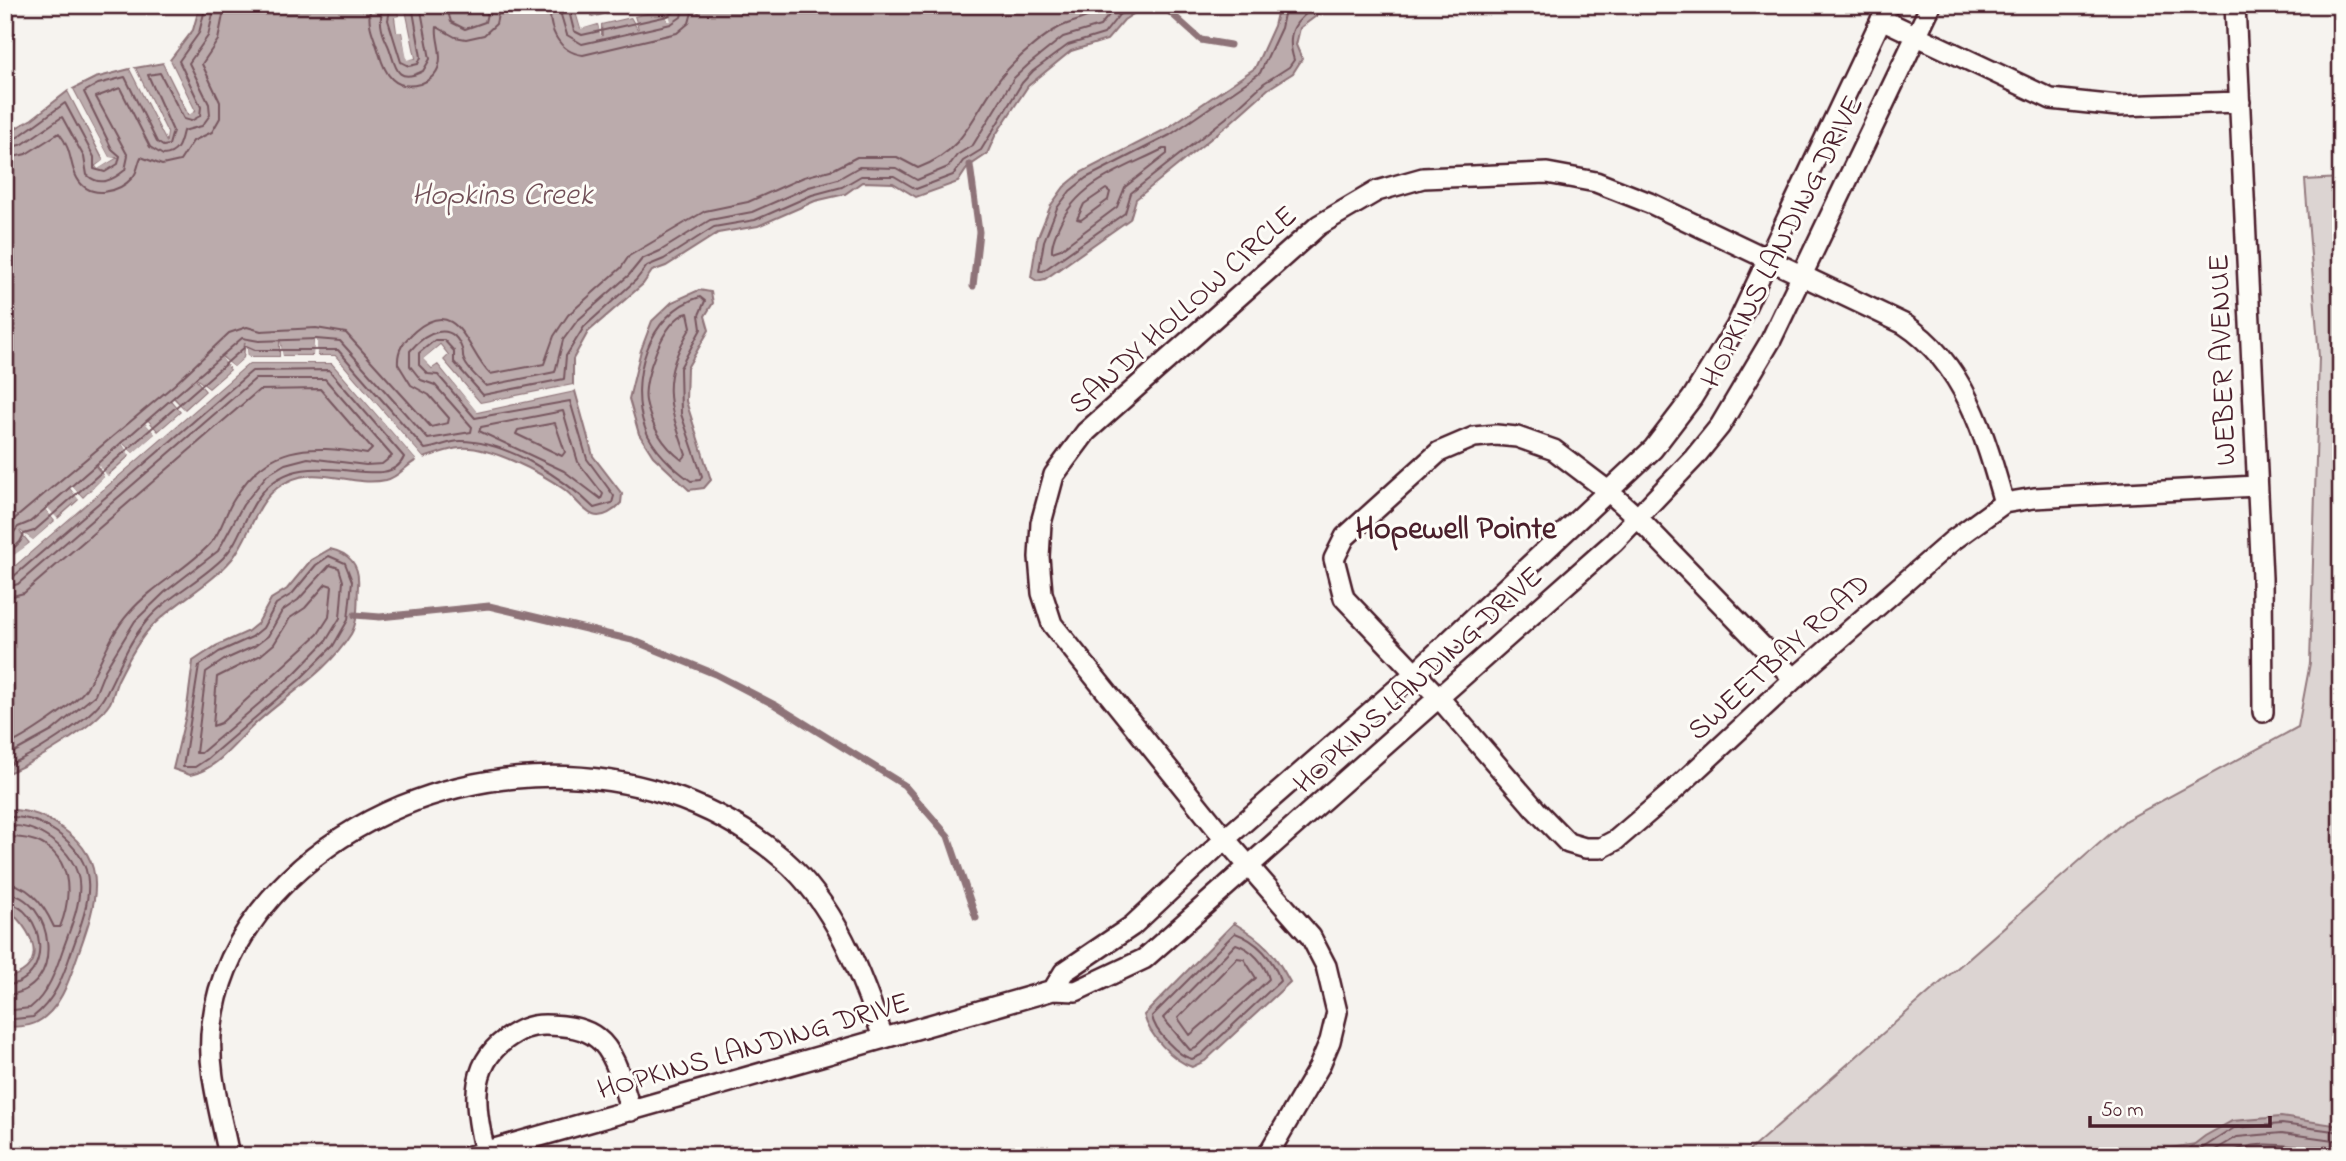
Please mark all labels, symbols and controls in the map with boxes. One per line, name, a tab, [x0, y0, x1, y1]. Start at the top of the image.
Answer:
street label: HOPKINS LANDING DRIVE	[1691, 89, 1877, 396]
water label: Hopkins Creek	[411, 173, 595, 220]
street label: SANDY HOLLOW CIRCLE	[1060, 196, 1308, 426]
street label: WEBER AVENUE	[2198, 253, 2250, 467]
district label: Hopewell Pointe	[1356, 507, 1558, 554]
street label: HOPKINS LANDING DRIVE	[1284, 557, 1554, 806]
street label: SWEETBAY ROAD	[1679, 564, 1881, 753]
street label: HOPKINS LANDING DRIVE	[593, 982, 915, 1114]
scale bar	[2090, 1084, 2271, 1128]
text: 50 m	[2101, 1096, 2144, 1126]

